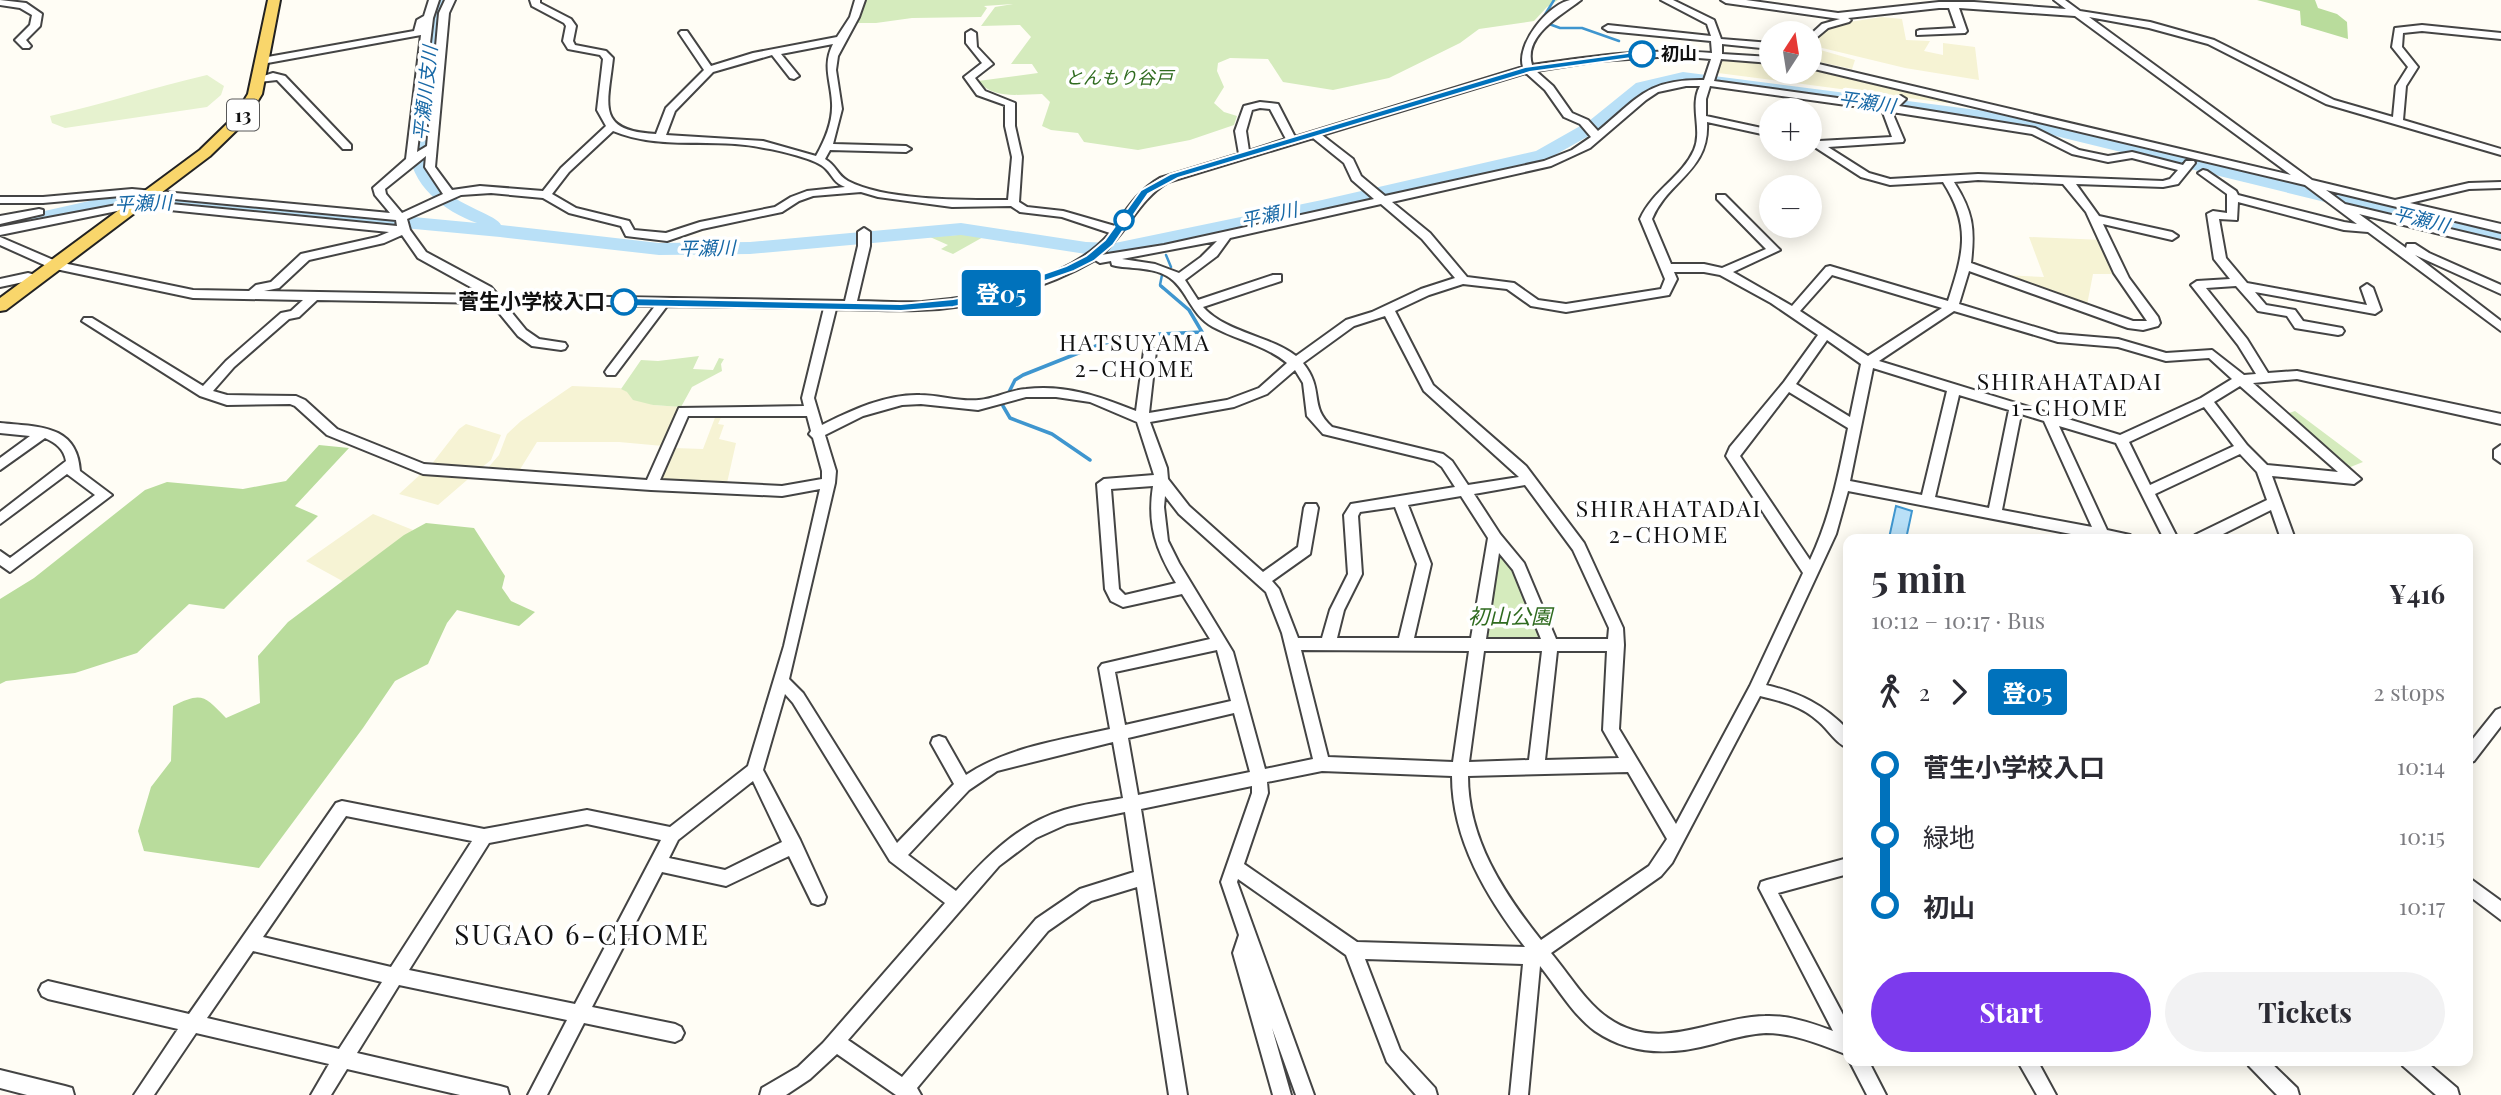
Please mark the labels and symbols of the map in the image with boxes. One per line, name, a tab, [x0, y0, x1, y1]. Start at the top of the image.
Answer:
north arrow	[1759, 21, 1822, 84]
marker: 初山	[1629, 41, 1655, 67]
place label: 初山	[1661, 41, 1697, 65]
water label: 平瀬川支川	[406, 42, 442, 142]
park label: とんもり谷戸	[1065, 65, 1176, 89]
water label: 平瀬川	[1837, 84, 1899, 118]
road number: 13	[227, 99, 259, 130]
water label: 平瀬川	[114, 188, 174, 216]
water label: 平瀬川	[1238, 195, 1301, 233]
water label: 平瀬川	[2390, 199, 2454, 238]
unlabelled marker	[1114, 210, 1134, 230]
water label: 平瀬川	[678, 233, 738, 260]
line badge: 登05	[961, 270, 1041, 316]
place label: 菅生小学校入口	[458, 286, 605, 314]
marker: 菅生小学校入口	[611, 289, 637, 315]
district label: HATSUYAMA 2-CHOME	[1059, 326, 1211, 383]
district label: SHIRAHATADAI 1-CHOME	[1977, 365, 2163, 422]
district label: SHIRAHATADAI 2-CHOME	[1576, 492, 1762, 549]
park label: 初山公園	[1468, 601, 1555, 629]
district label: SUGAO 6-CHOME	[454, 915, 710, 952]

